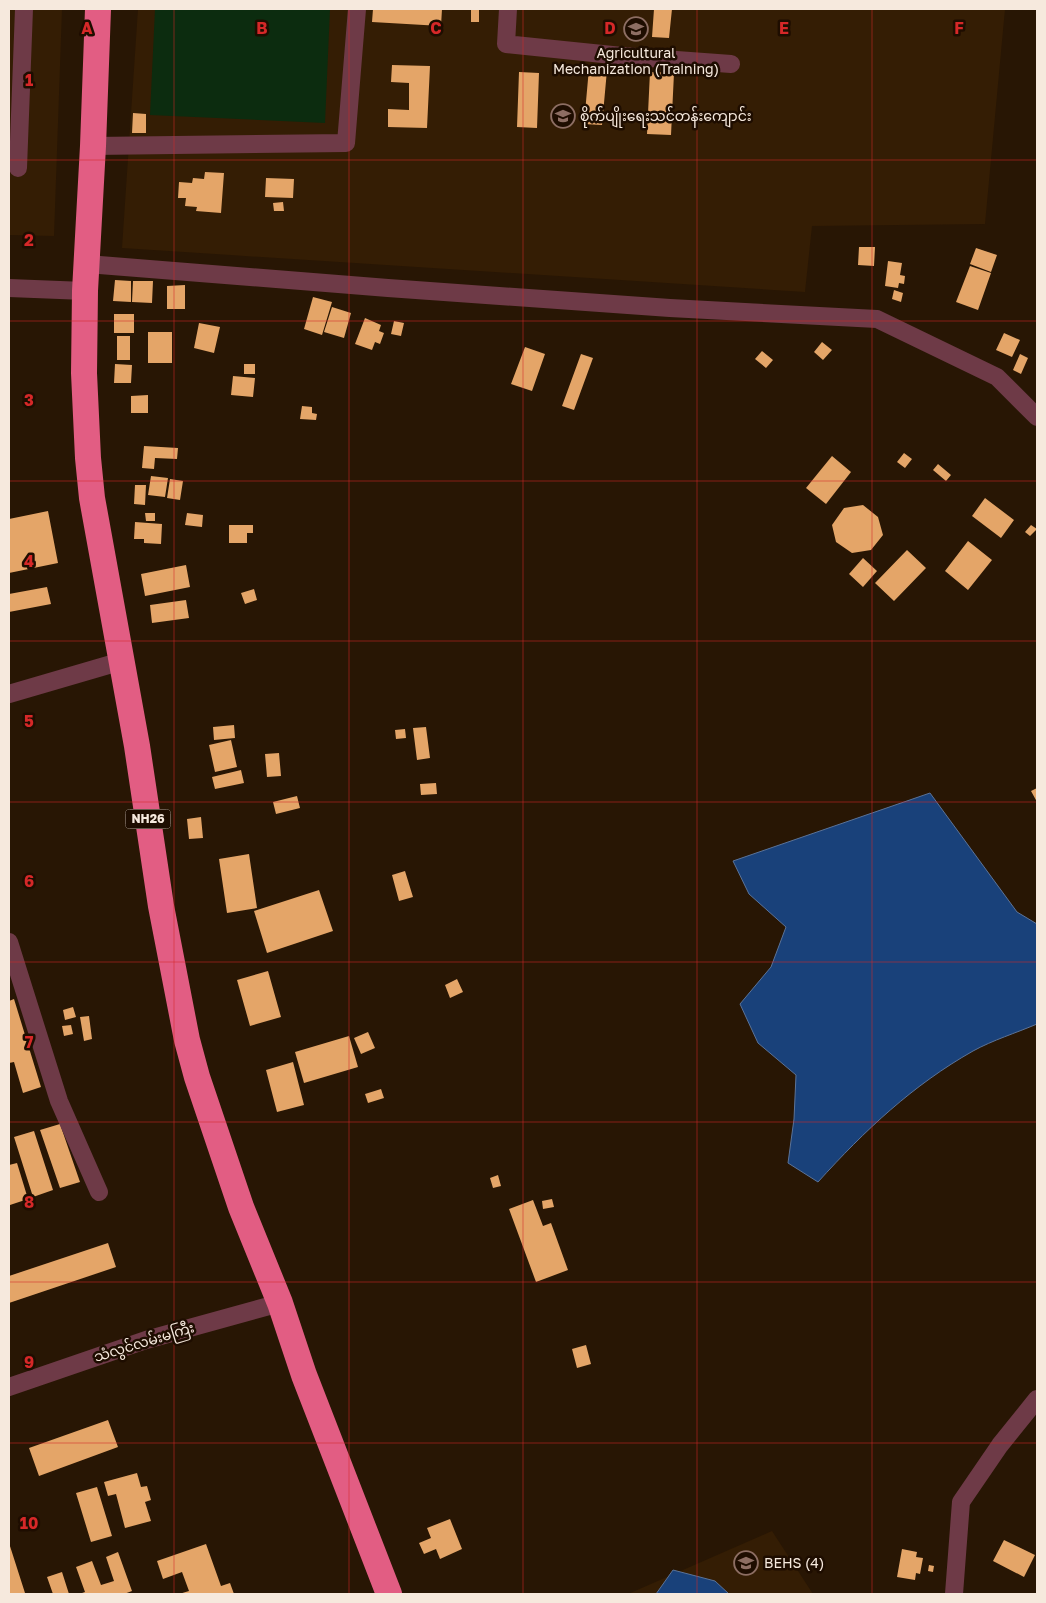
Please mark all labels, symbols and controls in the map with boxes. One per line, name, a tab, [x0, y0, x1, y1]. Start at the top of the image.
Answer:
school or university icon: Agricultural Mechanization (Training)	[623, 16, 649, 42]
text: A	[81, 18, 93, 38]
text: B	[256, 18, 268, 38]
text: C	[430, 18, 442, 38]
text: D	[604, 18, 616, 38]
text: E	[779, 18, 789, 38]
text: F	[954, 18, 964, 38]
place label: Agricultural Mechanization (Training)	[553, 44, 719, 77]
text: 1	[25, 70, 33, 90]
school or university icon: စိုက်ပျိုးရေးသင်တန်းကျောင်း	[550, 103, 576, 129]
place label: စိုက်ပျိုးရေးသင်တန်းကျောင်း	[580, 106, 752, 128]
text: 2	[24, 230, 34, 250]
text: 3	[24, 390, 34, 410]
text: 4	[24, 551, 34, 571]
text: 5	[24, 711, 34, 731]
road number: NH26	[126, 810, 170, 829]
text: 6	[24, 871, 34, 891]
text: 7	[25, 1032, 34, 1052]
text: 8	[24, 1192, 34, 1212]
street label: သံလွင်လမ်းမကြီး	[91, 1317, 197, 1369]
text: 9	[24, 1352, 34, 1372]
text: 10	[20, 1513, 38, 1533]
school or university icon: BEHS (4)	[733, 1550, 759, 1576]
place label: BEHS (4)	[764, 1554, 824, 1571]

